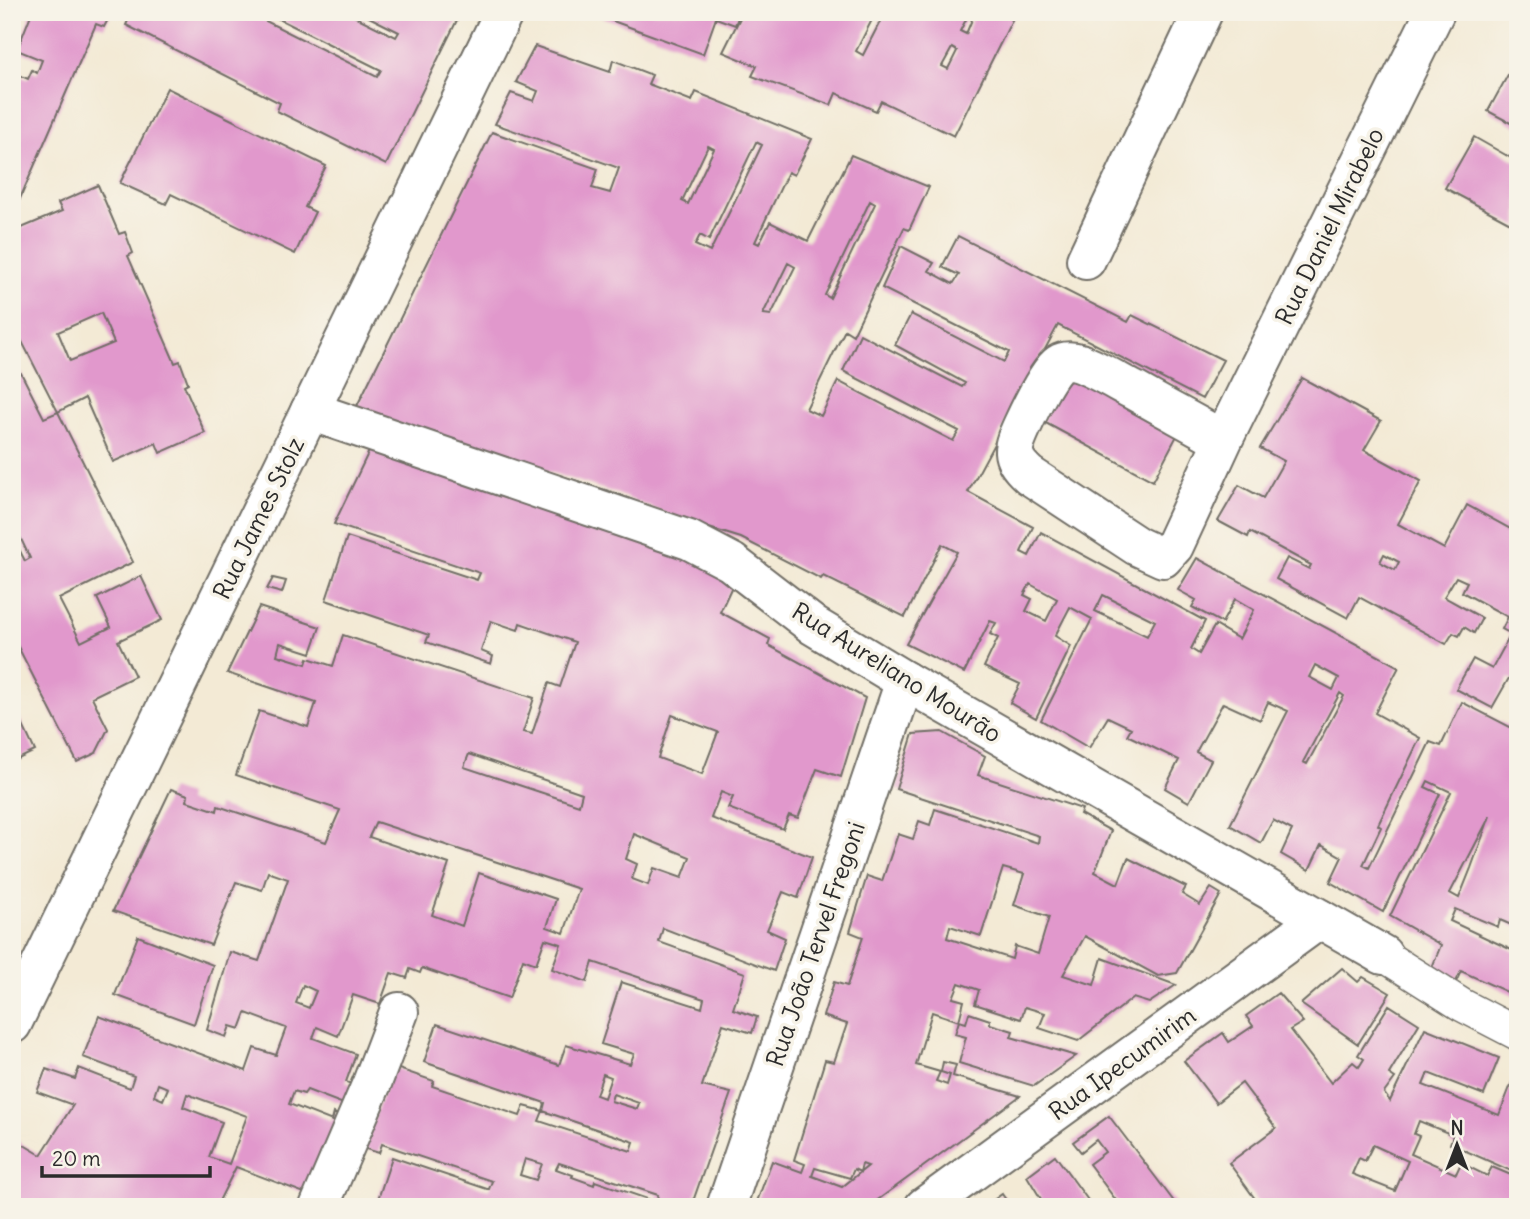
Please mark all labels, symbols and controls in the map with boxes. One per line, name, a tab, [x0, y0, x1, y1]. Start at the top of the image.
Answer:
street label: Rua Daniel Mirabelo	[1268, 123, 1390, 329]
street label: Rua James Stolz	[206, 432, 310, 604]
street label: Rua Aureliano Mourão	[787, 595, 1007, 749]
street label: Rua João Tervel Fregoni	[759, 818, 871, 1070]
street label: Rua Ipecumirim	[1043, 1000, 1201, 1126]
north arrow	[1422, 1110, 1492, 1180]
text: N	[1450, 1116, 1464, 1140]
scale bar	[42, 1135, 210, 1179]
text: 20 m	[52, 1145, 101, 1172]

